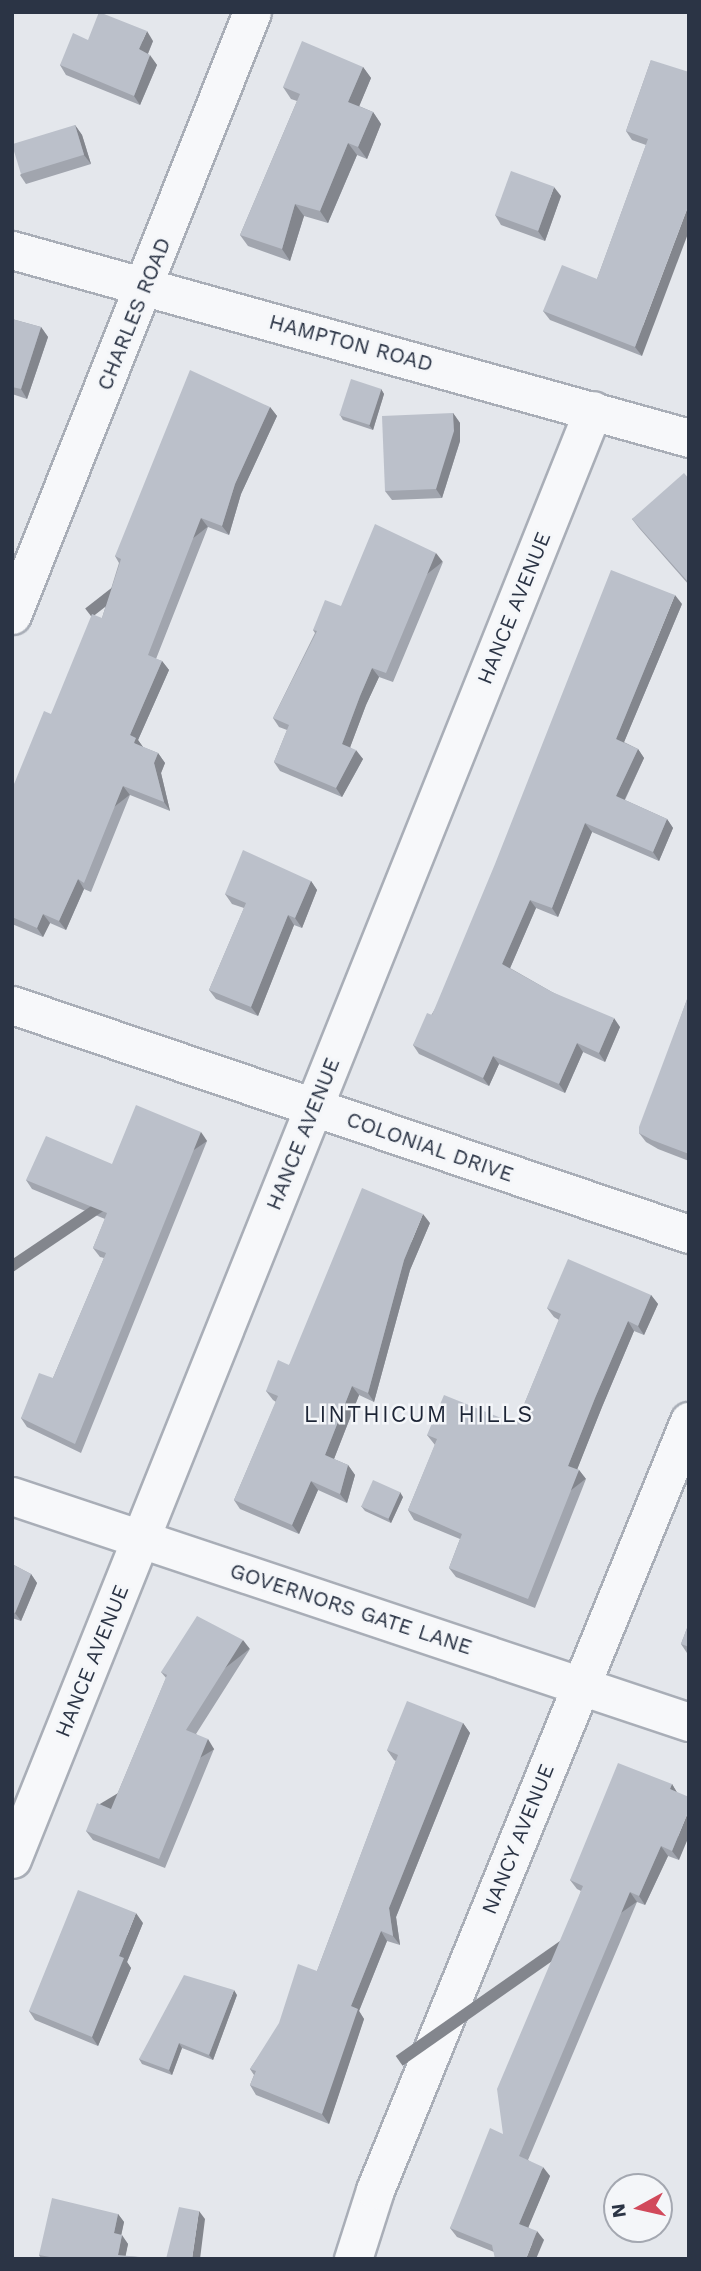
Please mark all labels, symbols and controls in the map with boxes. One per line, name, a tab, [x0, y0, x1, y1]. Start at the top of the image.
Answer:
street label: CHARLES ROAD	[92, 234, 176, 394]
street label: HAMPTON ROAD	[266, 309, 436, 377]
street label: HANCE AVENUE	[472, 528, 556, 688]
street label: HANCE AVENUE	[261, 1054, 345, 1214]
street label: COLONIAL DRIVE	[343, 1107, 517, 1187]
district label: LINTHICUM HILLS	[306, 1401, 532, 1429]
street label: GOVERNORS GATE LANE	[227, 1558, 475, 1660]
street label: HANCE AVENUE	[50, 1581, 134, 1741]
street label: NANCY AVENUE	[476, 1759, 560, 1919]
north arrow	[603, 2173, 673, 2243]
text: N	[606, 2202, 631, 2219]

